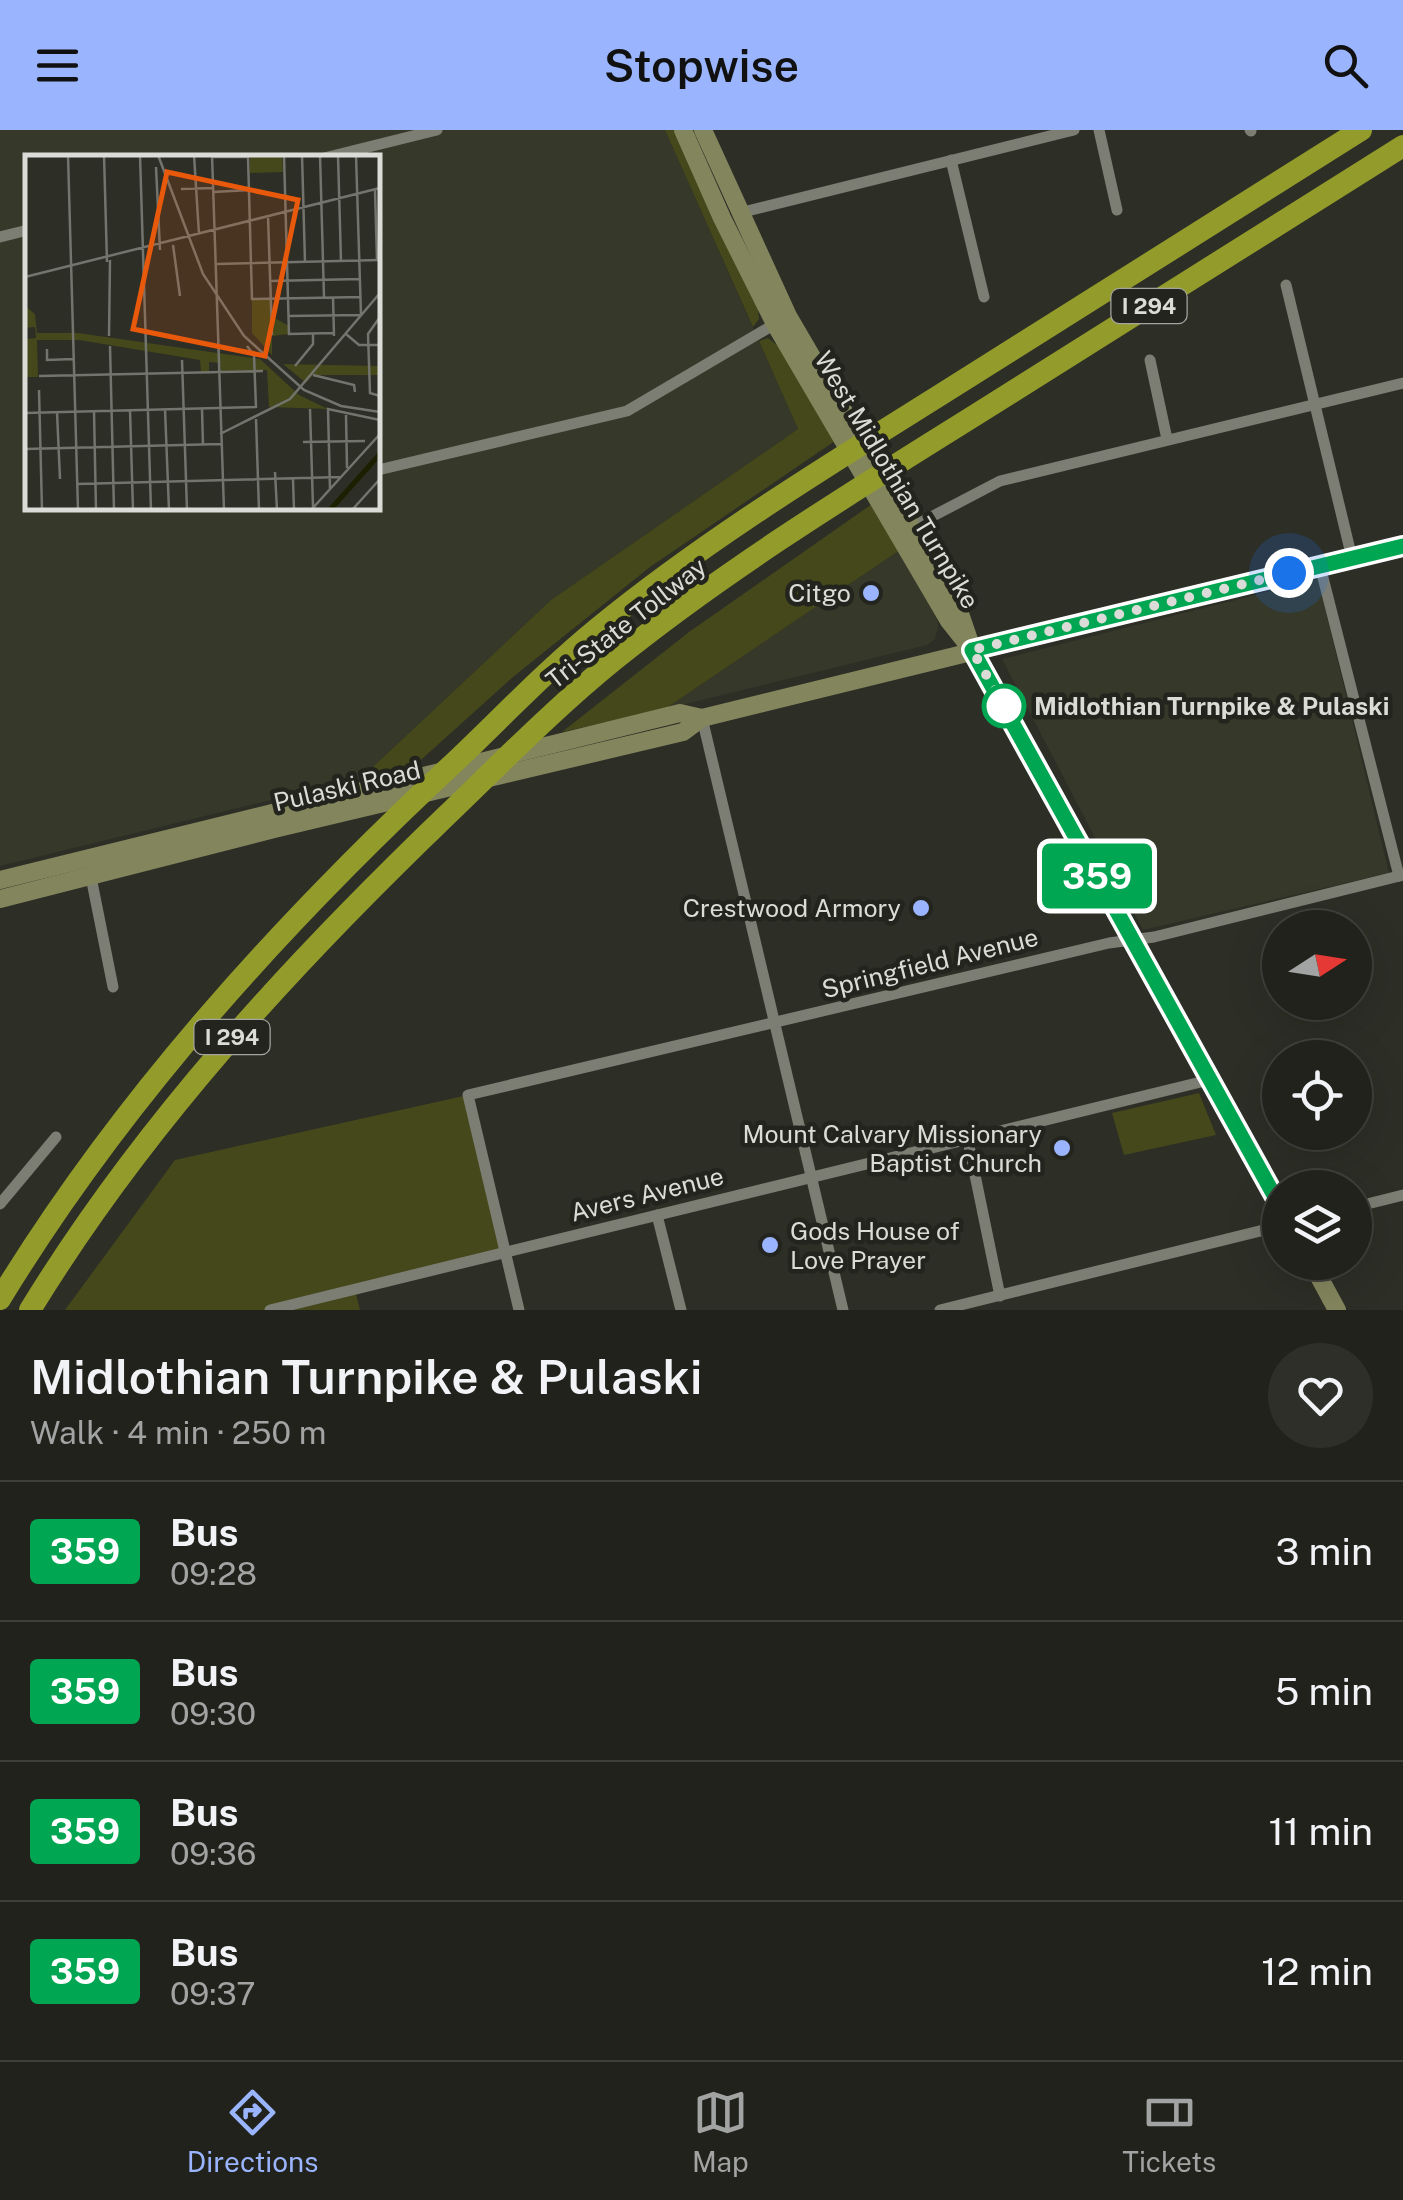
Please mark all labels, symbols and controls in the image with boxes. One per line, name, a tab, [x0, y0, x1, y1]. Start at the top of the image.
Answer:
icon: menu	[30, 38, 85, 93]
icon: search	[1318, 38, 1373, 93]
text: Stopwise	[604, 39, 799, 92]
inset map	[25, 155, 380, 510]
road number: I 294	[1112, 289, 1186, 323]
street label: West Midlothian Turnpike	[808, 346, 986, 614]
your location	[1264, 548, 1314, 598]
street label: Tri-State Tollway	[540, 551, 712, 695]
place label: Citgo	[788, 578, 851, 608]
marker: Citgo	[860, 582, 882, 604]
marker: Midlothian Turnpike & Pulaski	[983, 685, 1025, 727]
place label: Midlothian Turnpike & Pulaski	[1034, 691, 1389, 721]
street label: Pulaski Road	[271, 755, 423, 817]
line badge: 359	[1040, 844, 1154, 908]
text: 359	[1062, 856, 1132, 897]
place label: Crestwood Armory	[683, 893, 901, 923]
marker: Crestwood Armory	[910, 897, 932, 919]
north arrow	[1262, 910, 1372, 1020]
map controls	[1262, 910, 1372, 1280]
street label: Springfield Avenue	[819, 922, 1041, 1004]
road number: I 294	[194, 1020, 270, 1054]
button: locate	[1262, 1040, 1372, 1150]
place label: Mount Calvary Missionary Baptist Church	[742, 1119, 1042, 1178]
marker: Mount Calvary Missionary Baptist Church	[1051, 1137, 1073, 1159]
street label: Avers Avenue	[567, 1160, 727, 1228]
button: layers	[1262, 1170, 1372, 1280]
place label: Gods House of Love Prayer	[790, 1216, 960, 1275]
marker: Gods House of Love Prayer	[759, 1234, 781, 1256]
button: heart	[1268, 1343, 1373, 1448]
text: Midlothian Turnpike & Pulaski	[30, 1348, 702, 1405]
text: Walk · 4 min · 250 m	[30, 1414, 326, 1451]
text: Bus	[170, 1510, 239, 1555]
text: 3 min	[1275, 1529, 1373, 1574]
text: 359	[50, 1531, 120, 1572]
text: 09:28	[170, 1555, 257, 1592]
text: Bus	[170, 1650, 239, 1695]
text: 5 min	[1275, 1669, 1373, 1714]
text: 359	[50, 1671, 120, 1712]
text: 09:30	[170, 1695, 256, 1732]
text: Bus	[170, 1790, 239, 1835]
text: 11 min	[1268, 1809, 1373, 1854]
text: 359	[50, 1811, 120, 1852]
text: 09:36	[170, 1835, 256, 1872]
text: Bus	[170, 1930, 239, 1975]
text: 12 min	[1261, 1949, 1373, 1994]
text: 359	[50, 1951, 120, 1992]
text: 09:37	[170, 1975, 255, 2012]
tab: Directions	[187, 2085, 318, 2178]
tab: Map	[692, 2085, 749, 2178]
tab: Tickets	[1122, 2085, 1216, 2178]

